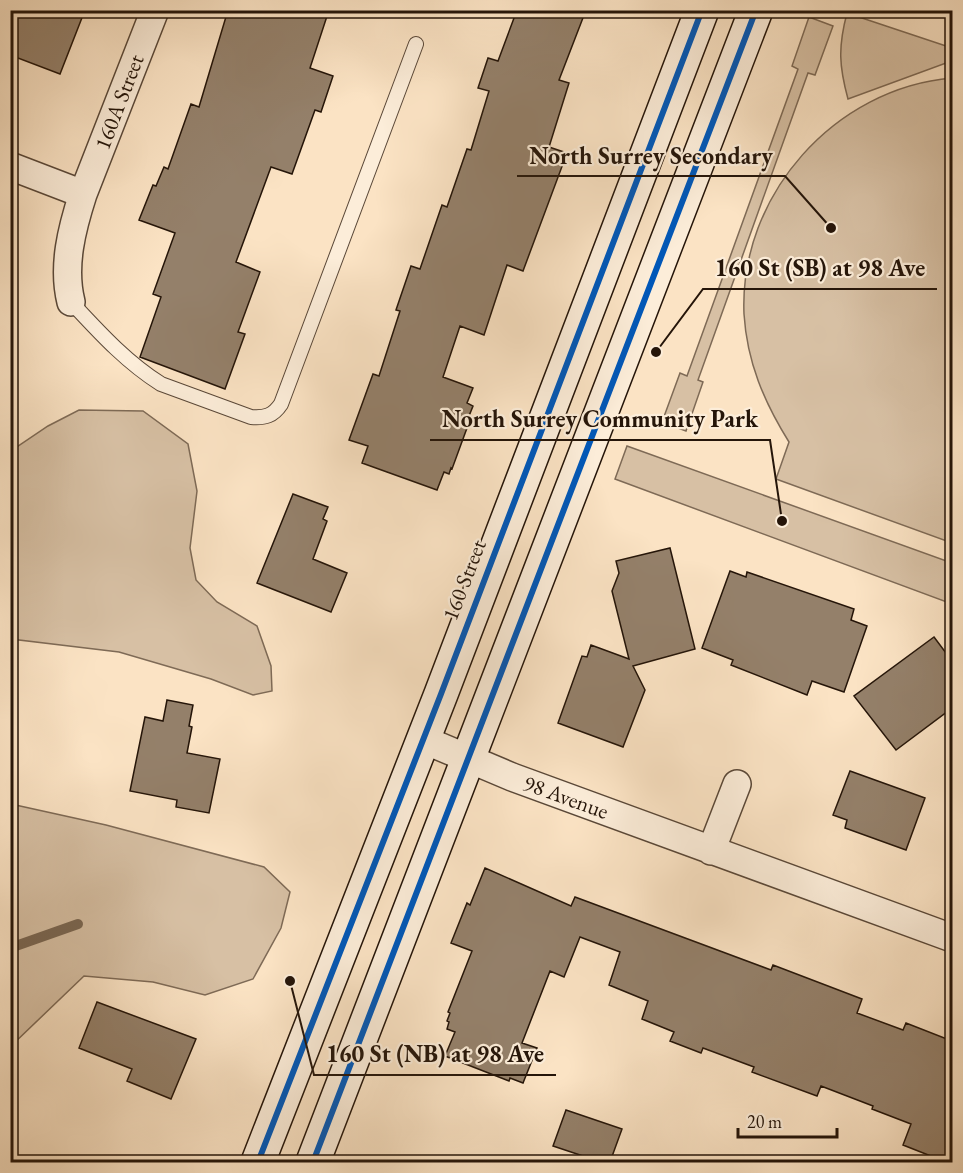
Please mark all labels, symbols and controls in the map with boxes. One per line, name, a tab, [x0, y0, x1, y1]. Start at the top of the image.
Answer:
street label: 160A Street	[88, 50, 150, 154]
callout: North Surrey Secondary	[517, 134, 785, 176]
text: North Surrey Secondary	[529, 140, 773, 172]
callout: 160 St (SB) at 98 Ave	[703, 247, 937, 289]
text: 160 St (SB) at 98 Ave	[715, 252, 925, 283]
callout: North Surrey Community Park	[430, 398, 770, 440]
text: North Surrey Community Park	[442, 403, 759, 435]
street label: 160 Street	[435, 535, 493, 625]
street label: 98 Avenue	[519, 768, 613, 826]
callout: 160 St (NB) at 98 Ave	[314, 1033, 556, 1075]
text: 160 St (NB) at 98 Ave	[326, 1038, 544, 1069]
scale bar	[738, 1101, 837, 1139]
text: 20 m	[747, 1110, 782, 1133]

